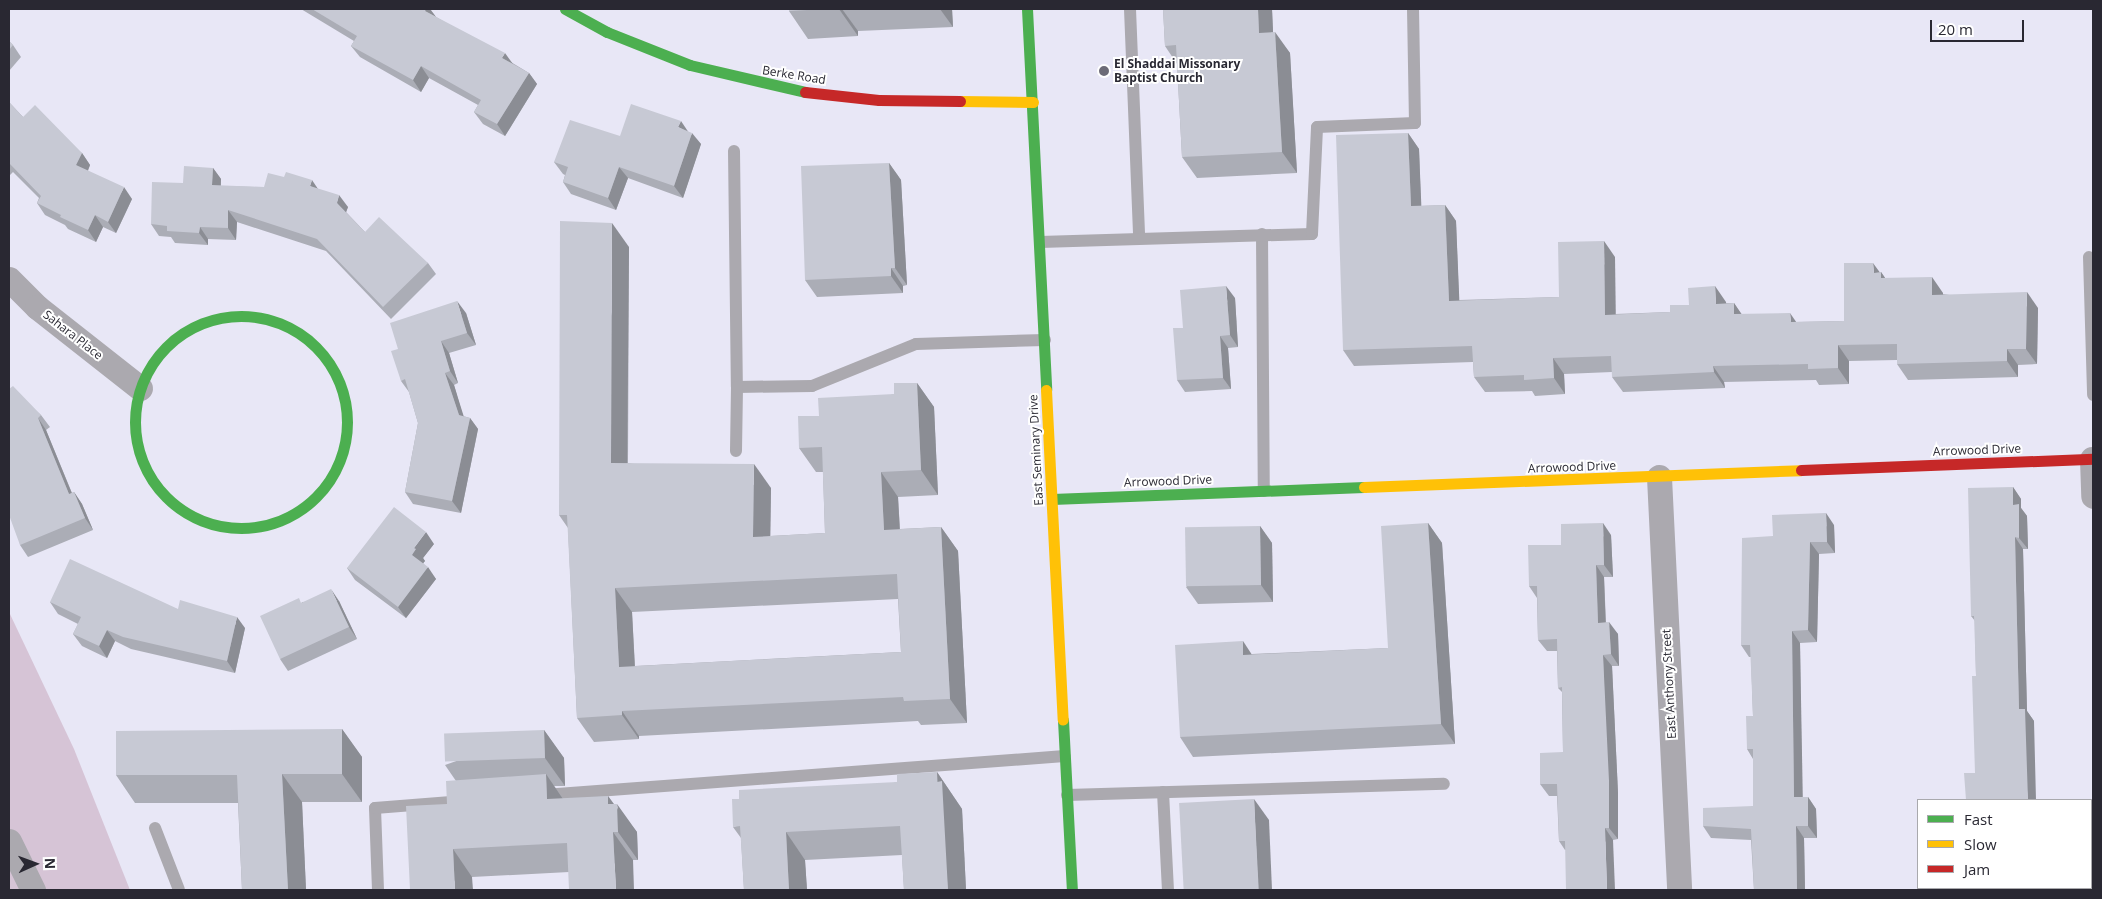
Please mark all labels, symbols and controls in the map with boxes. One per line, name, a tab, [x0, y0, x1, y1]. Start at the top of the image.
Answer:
scale bar	[1932, 10, 2026, 42]
text: 20 m	[1938, 19, 1973, 39]
place label: El Shaddai Missonary Baptist Church	[1114, 57, 1240, 85]
street label: Berke Road	[761, 63, 827, 87]
marker: El Shaddai Missonary Baptist Church	[1098, 65, 1110, 77]
street label: Sahara Place	[40, 307, 106, 363]
street label: East Seminary Drive	[1026, 394, 1046, 506]
street label: Arrowood Drive	[1933, 441, 2021, 459]
street label: Arrowood Drive	[1528, 458, 1616, 476]
street label: Arrowood Drive	[1124, 472, 1212, 490]
street label: East Anthony Street	[1659, 629, 1679, 739]
legend	[1917, 799, 2092, 889]
text: Fast	[1964, 809, 1993, 829]
text: Slow	[1964, 834, 1997, 854]
north arrow	[10, 839, 60, 889]
text: N	[41, 857, 60, 869]
text: Jam	[1964, 859, 1990, 879]

